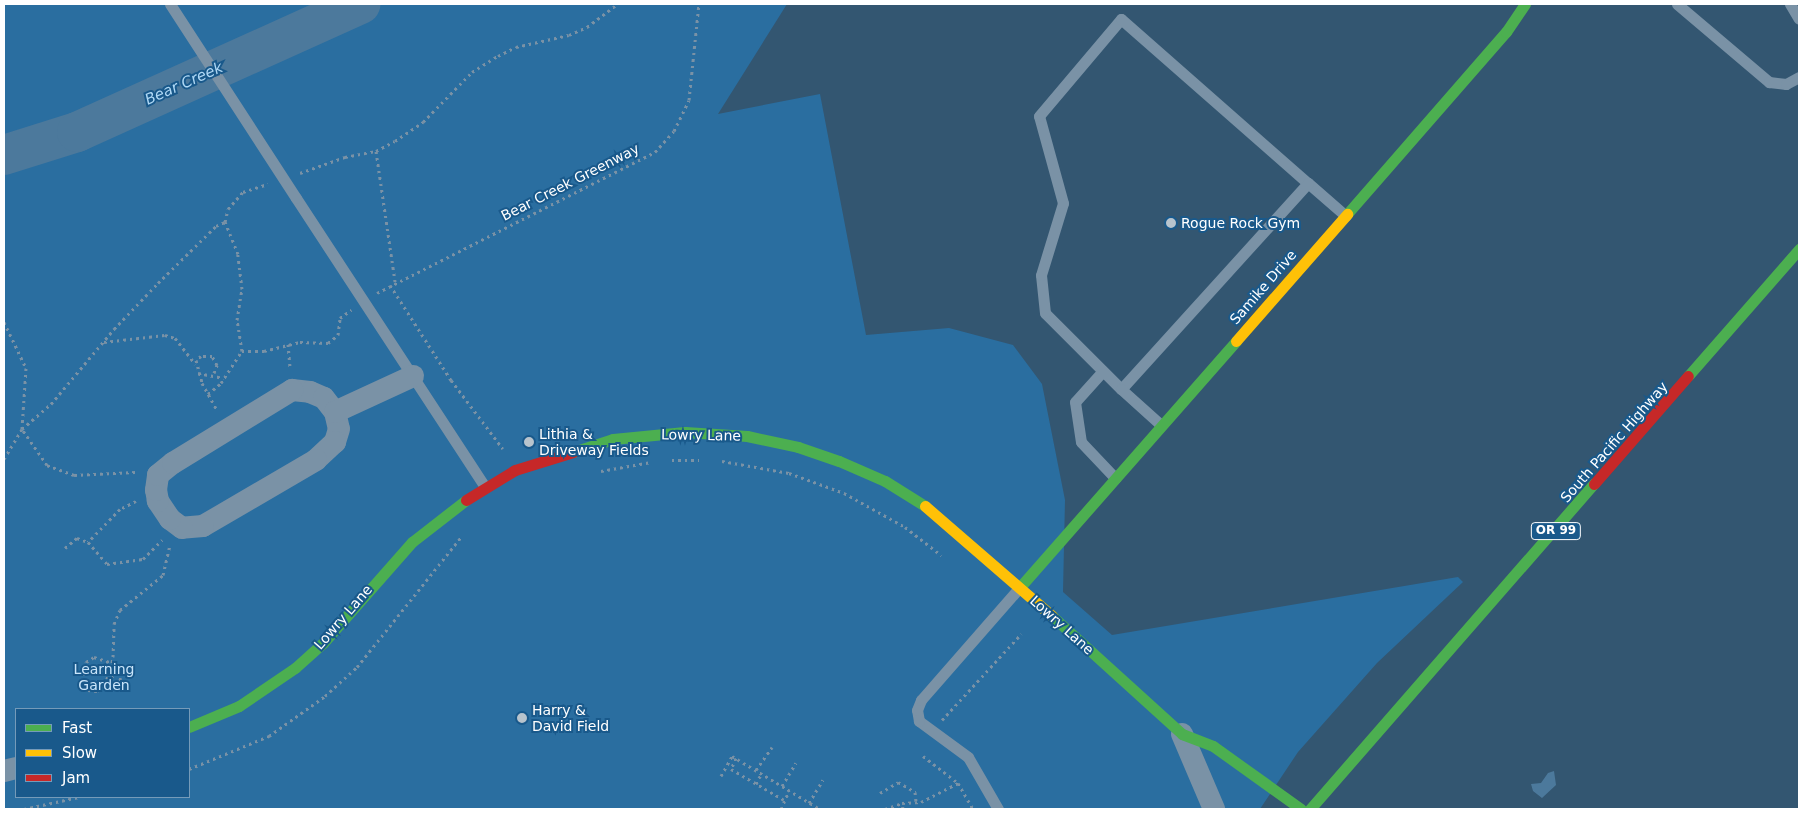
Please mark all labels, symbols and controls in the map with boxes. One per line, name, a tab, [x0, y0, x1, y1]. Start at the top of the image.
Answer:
water label: Bear Creek	[142, 59, 226, 109]
street label: Bear Creek Greenway	[498, 140, 642, 224]
place label: Rogue Rock Gym	[1181, 215, 1300, 231]
marker: Rogue Rock Gym	[1165, 217, 1177, 229]
street label: Samike Drive	[1226, 246, 1300, 328]
street label: South Pacific Highway	[1557, 378, 1671, 506]
place label: Lithia & Driveway Fields	[539, 426, 649, 458]
street label: Lowry Lane	[661, 426, 741, 444]
marker: Lithia & Driveway Fields	[523, 436, 535, 448]
road number: OR 99	[1530, 522, 1582, 540]
street label: Lowry Lane	[310, 581, 376, 653]
street label: Lowry Lane	[1027, 592, 1097, 658]
park label: Learning Garden	[74, 661, 134, 694]
place label: Harry & David Field	[532, 702, 609, 734]
legend	[15, 708, 190, 798]
marker: Harry & David Field	[516, 712, 528, 724]
text: Fast	[62, 719, 92, 737]
text: Slow	[62, 744, 97, 762]
text: Jam	[62, 769, 90, 787]

